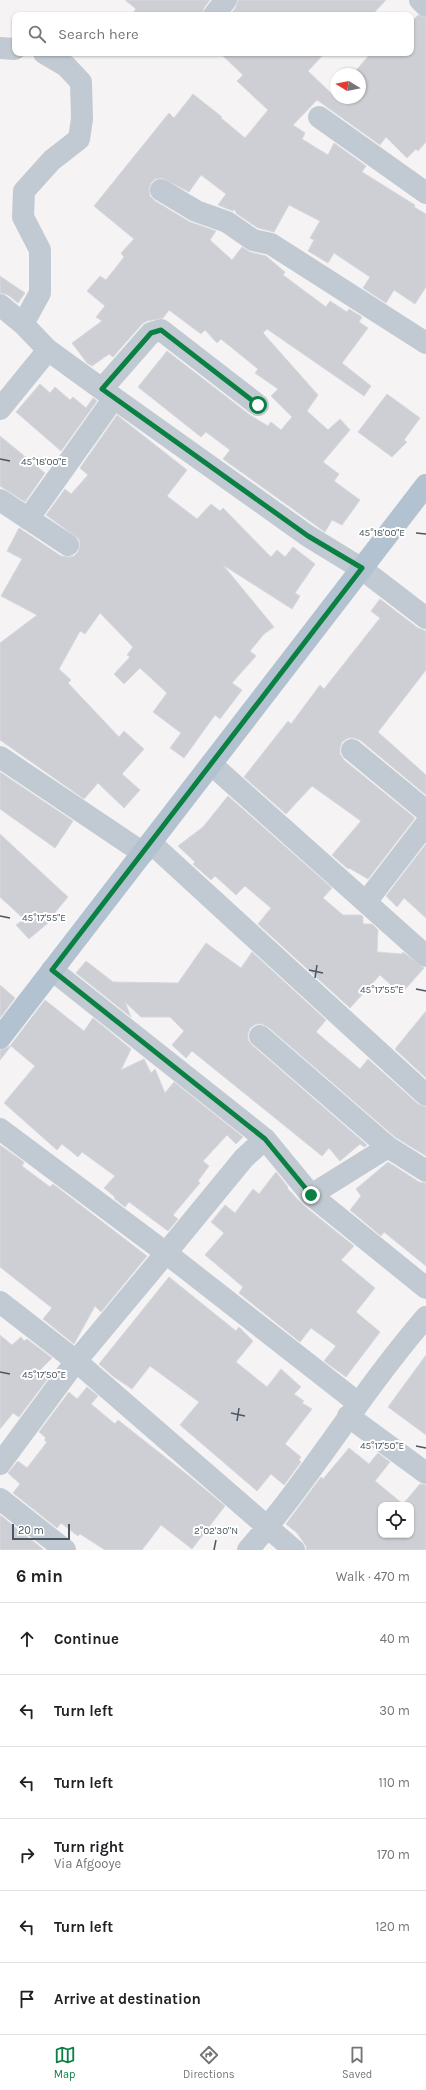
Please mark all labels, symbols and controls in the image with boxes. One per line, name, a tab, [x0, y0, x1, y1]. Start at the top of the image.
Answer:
search box	[12, 12, 414, 56]
icon: search	[26, 23, 48, 45]
text: Search here	[58, 25, 139, 43]
north arrow	[330, 68, 366, 104]
route start	[249, 396, 267, 414]
text: 45°18'00"E	[21, 456, 67, 468]
text: 45°18'00"E	[359, 527, 405, 539]
text: 45°17'55"E	[22, 912, 66, 924]
text: 45°17'55"E	[360, 984, 404, 996]
route end	[302, 1186, 320, 1204]
text: 45°17'50"E	[22, 1369, 66, 1381]
text: 45°17'50"E	[360, 1440, 404, 1452]
map controls	[378, 1502, 414, 1538]
button: locate	[378, 1502, 414, 1538]
scale bar	[12, 1522, 70, 1541]
text: 20 m	[18, 1524, 44, 1537]
text: 2°02'30"N	[194, 1525, 238, 1537]
text: 6 min	[16, 1566, 63, 1586]
text: Walk · 470 m	[336, 1569, 410, 1584]
icon: ahead	[16, 1628, 38, 1650]
text: Continue	[54, 1630, 119, 1648]
text: 40 m	[380, 1631, 410, 1646]
icon: left	[16, 1700, 38, 1722]
text: Turn left	[54, 1702, 113, 1720]
text: 30 m	[379, 1703, 410, 1718]
icon: left	[16, 1772, 38, 1794]
text: Turn left	[54, 1774, 113, 1792]
text: 110 m	[378, 1775, 410, 1790]
text: Turn right	[54, 1838, 124, 1856]
icon: right	[16, 1844, 38, 1866]
text: 170 m	[377, 1847, 410, 1862]
text: Via Afgooye	[54, 1856, 121, 1871]
icon: left	[16, 1916, 38, 1938]
text: Turn left	[54, 1918, 113, 1936]
text: 120 m	[375, 1919, 410, 1934]
icon: arrive	[16, 1988, 38, 2010]
text: Arrive at destination	[54, 1990, 201, 2008]
tab: Map	[54, 2044, 76, 2081]
tab: Directions	[183, 2044, 235, 2081]
tab: Saved	[342, 2044, 372, 2081]

